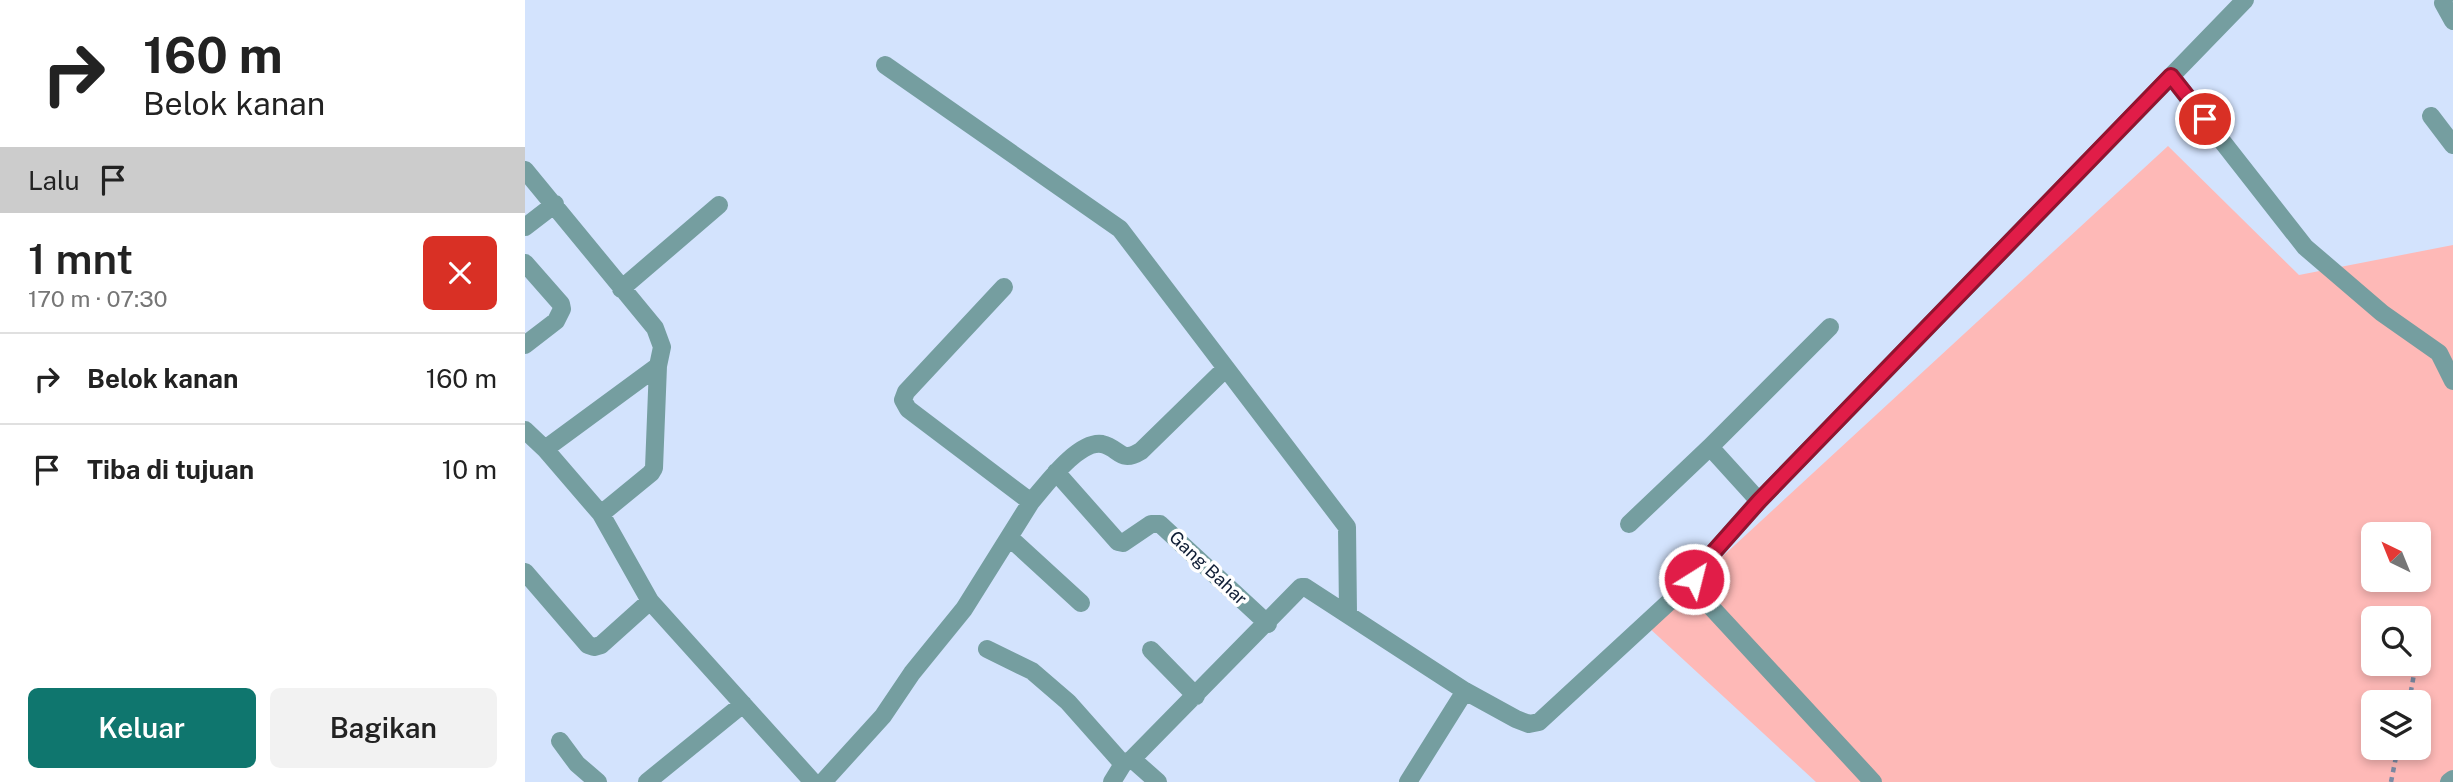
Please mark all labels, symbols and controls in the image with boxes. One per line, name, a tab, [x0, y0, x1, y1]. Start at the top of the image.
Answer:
text: 160 m	[143, 26, 283, 84]
icon: right	[28, 28, 119, 119]
text: Belok kanan	[143, 85, 325, 122]
pin	[2175, 89, 2235, 149]
icon: arrive	[2186, 100, 2224, 138]
icon: arrive	[94, 161, 132, 199]
text: Lalu	[28, 165, 80, 196]
text: 1 mnt	[28, 234, 133, 283]
button: close	[423, 236, 497, 310]
text: 170 m · 07:30	[28, 285, 168, 312]
icon: right	[28, 360, 66, 398]
text: Belok kanan	[87, 363, 238, 394]
text: 160 m	[426, 363, 497, 394]
icon: arrive	[28, 451, 66, 489]
text: Tiba di tujuan	[87, 454, 254, 485]
text: 10 m	[442, 454, 497, 485]
north arrow	[2361, 522, 2431, 592]
map controls	[2361, 522, 2431, 760]
street label: Gang Bahar	[1165, 526, 1252, 609]
position arrow	[1657, 542, 1731, 616]
button: search	[2361, 606, 2431, 676]
button: Keluar	[28, 688, 256, 768]
button: Bagikan	[270, 688, 497, 768]
button: layers	[2361, 690, 2431, 760]

